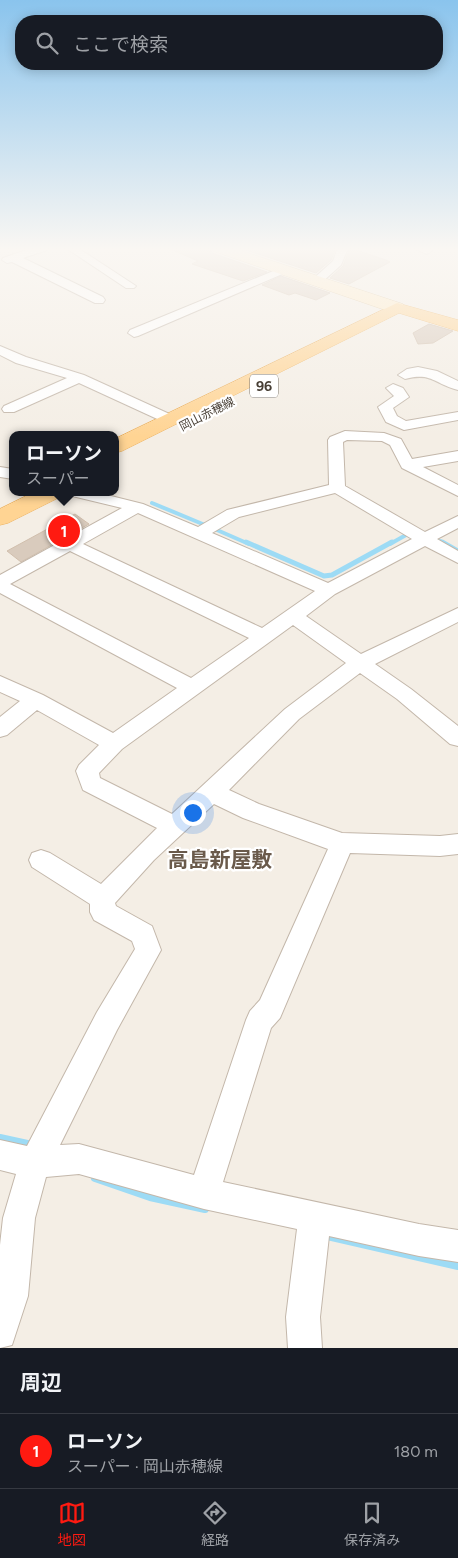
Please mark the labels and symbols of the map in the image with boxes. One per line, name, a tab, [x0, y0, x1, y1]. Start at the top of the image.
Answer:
road number: 96	[250, 374, 278, 398]
street label: 岡山赤穂線	[177, 394, 237, 434]
pin: 1	[48, 512, 80, 550]
your location	[180, 800, 206, 826]
district label: 高島新屋敷	[168, 847, 273, 872]

